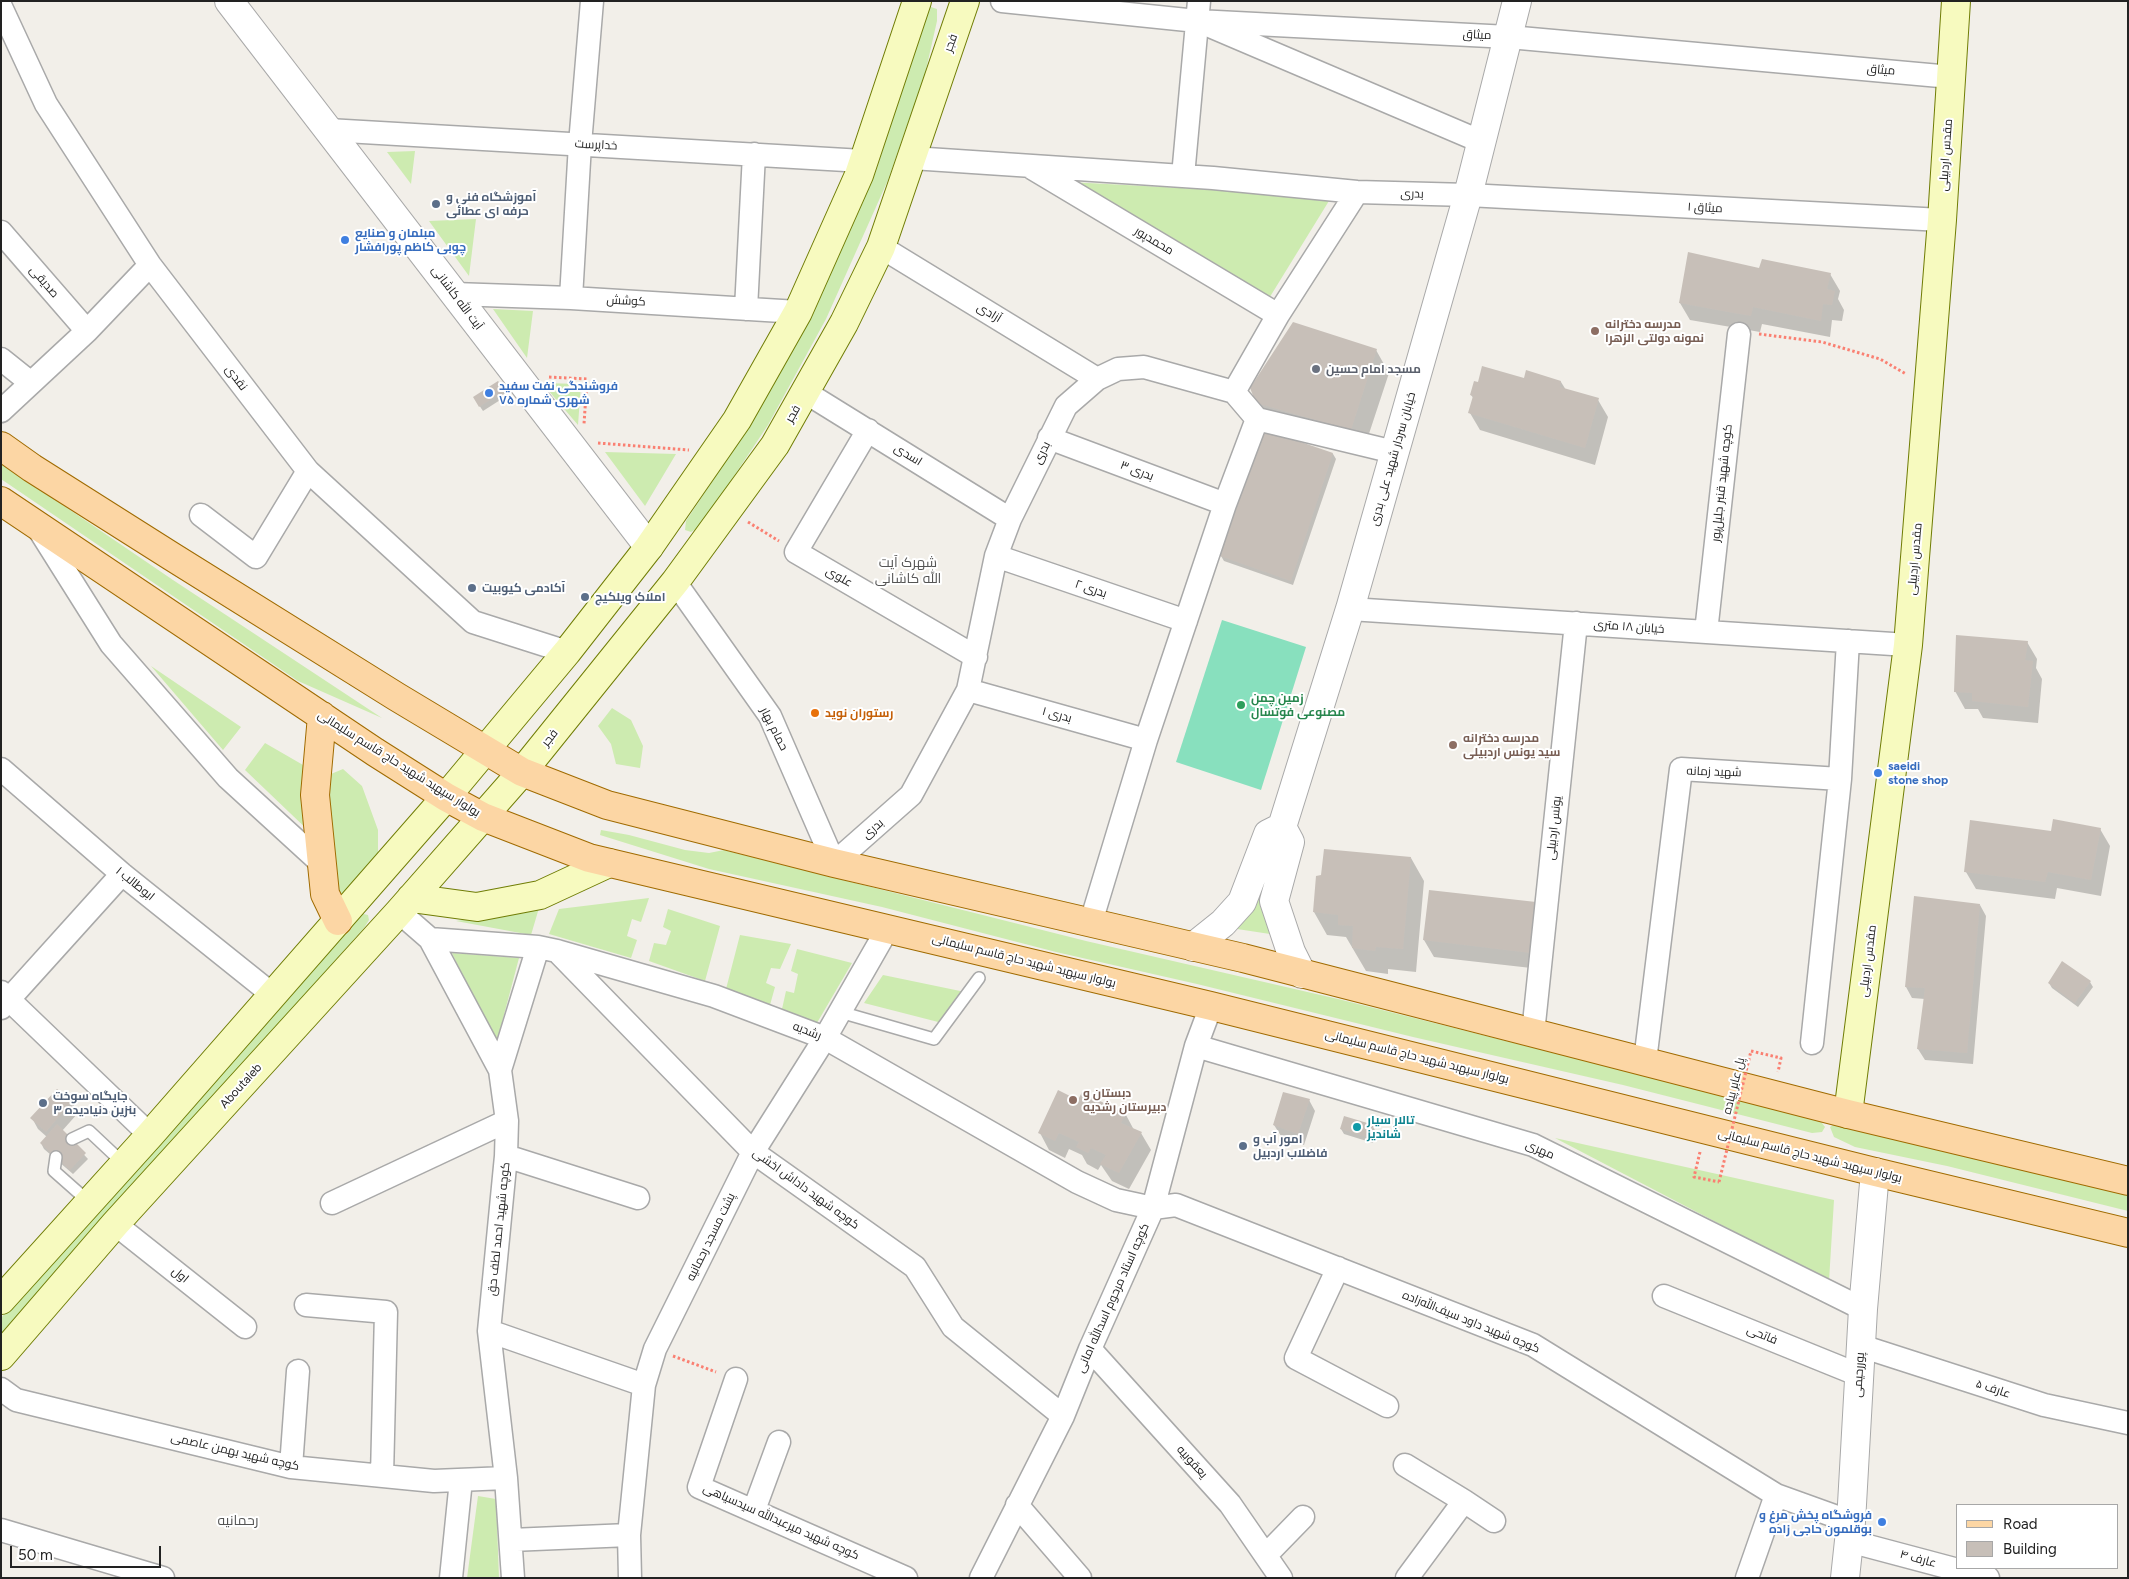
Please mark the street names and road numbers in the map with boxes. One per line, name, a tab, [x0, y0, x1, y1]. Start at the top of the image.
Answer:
street label: میثاق	[1462, 27, 1492, 43]
street label: فجر	[941, 32, 961, 54]
street label: میثاق	[1866, 62, 1896, 78]
street label: مقدس اردبیلی	[1936, 118, 1956, 192]
street label: خداپرست	[574, 137, 618, 153]
street label: بدری	[1400, 187, 1424, 201]
street label: میثاق ۱	[1687, 200, 1723, 216]
street label: محمدپور	[1132, 224, 1176, 258]
street label: صدیقی	[26, 263, 62, 301]
street label: آیت الله کاشانی	[428, 263, 486, 333]
street label: کوشش	[606, 293, 646, 309]
street label: آزادی	[974, 300, 1004, 326]
street label: نقدی	[222, 362, 250, 394]
street label: خیابان سردار شهید علی بدری	[1367, 390, 1419, 528]
street label: فجر	[782, 403, 804, 425]
street label: کوچه شهید قنبر جلیل‌پور	[1709, 423, 1735, 543]
street label: بدری	[1030, 439, 1054, 467]
street label: اسدی	[891, 441, 925, 469]
street label: بدری ۳	[1118, 458, 1156, 484]
street label: مقدس اردبیلی	[1905, 522, 1925, 596]
street label: علوی	[823, 564, 855, 590]
street label: بدری ۲	[1073, 577, 1109, 601]
street label: خیابان ۱۸ متری	[1593, 617, 1665, 637]
street label: بدری ۱	[1041, 704, 1073, 726]
street label: حمام بهار	[757, 705, 791, 753]
street label: بولوار سپهبد شهید حاج قاسم سلیمانی	[315, 708, 483, 820]
street label: فجر	[539, 726, 561, 750]
street label: شهید زمانه	[1686, 764, 1742, 780]
street label: یونس اردبیلی	[1543, 795, 1565, 861]
street label: بدری	[859, 816, 887, 842]
street label: ابوطالب ۱	[113, 864, 157, 904]
street label: مقدس اردبیلی	[1856, 924, 1880, 998]
street label: بولوار سپهبد شهید حاج قاسم سلیمانی	[931, 931, 1117, 991]
street label: رشدیه	[791, 1019, 823, 1043]
street label: بولوار سپهبد شهید حاج قاسم سلیمانی	[1324, 1027, 1510, 1087]
street label: پل عابر پیاده	[1720, 1056, 1748, 1116]
street label: Aboutaleb	[217, 1060, 265, 1112]
street label: بولوار سپهبد شهید حاج قاسم سلیمانی	[1717, 1126, 1903, 1186]
street label: مهری	[1523, 1138, 1557, 1162]
street label: کوچه شهید داداش اخشی	[750, 1146, 862, 1232]
street label: کوچه شهید احمد لطف حق	[485, 1161, 513, 1297]
street label: پشت مسجد رحمانیه	[683, 1191, 739, 1283]
street label: کوچه استاد مرحوم اسدالله امانی	[1073, 1221, 1153, 1375]
street label: اول	[169, 1264, 191, 1286]
street label: کوچه شهید داود سیف‌الله‌زاده	[1400, 1288, 1542, 1356]
street label: فاتحی	[1745, 1322, 1779, 1348]
street label: پوررحیمی	[1850, 1352, 1868, 1398]
street label: عارف ۵	[1974, 1377, 2012, 1401]
street label: کوچه شهید بهمن عاصمی	[169, 1430, 301, 1474]
street label: یعقوبیه	[1174, 1443, 1210, 1481]
street label: کوچه شهید میرعبدالله سیدسیاهی	[701, 1481, 861, 1563]
street label: عارف ۴	[1898, 1547, 1938, 1571]

